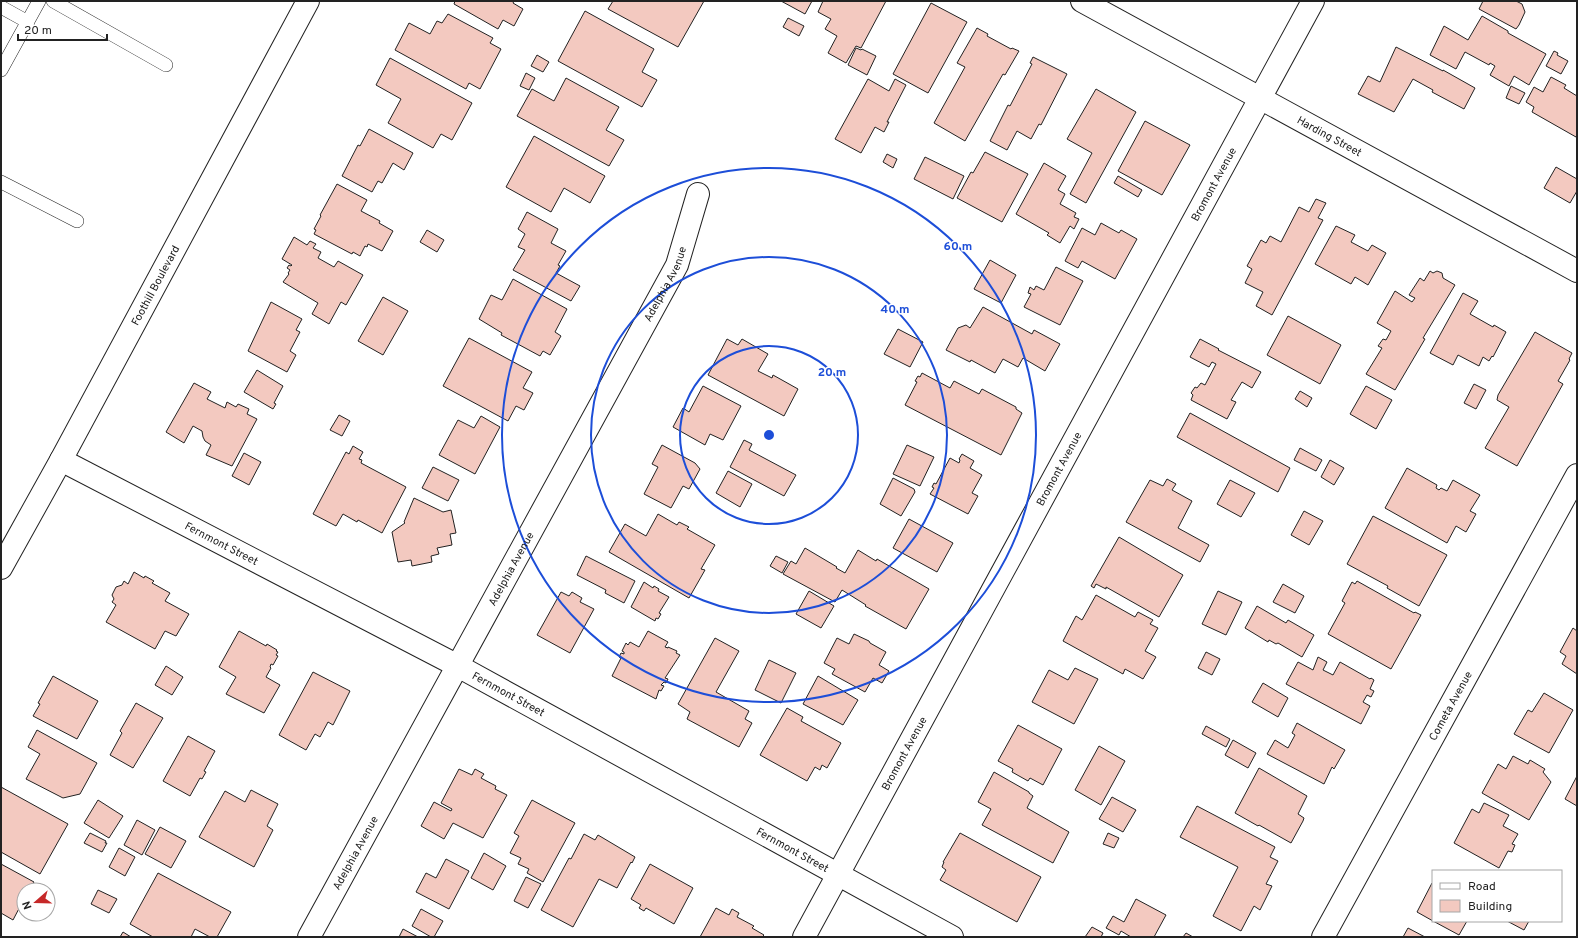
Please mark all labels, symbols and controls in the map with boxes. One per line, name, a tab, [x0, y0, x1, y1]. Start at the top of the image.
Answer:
scale bar	[18, 16, 107, 42]
text: 20 m	[24, 23, 52, 39]
street label: Harding Street	[1294, 114, 1364, 160]
street label: Bromont Avenue	[1189, 145, 1240, 224]
text: 60 m	[944, 239, 972, 255]
street label: Foothill Boulevard	[129, 243, 183, 328]
street label: Adelphia Avenue	[641, 245, 690, 324]
text: 40 m	[880, 302, 910, 318]
text: 20 m	[818, 365, 846, 381]
centre of rings	[762, 428, 776, 442]
street label: Bromont Avenue	[1034, 430, 1085, 509]
street label: Fernmont Street	[182, 519, 260, 569]
street label: Adelphia Avenue	[486, 530, 538, 609]
street label: Fernmont Street	[469, 669, 547, 720]
street label: Cometa Avenue	[1426, 669, 1476, 743]
street label: Bromont Avenue	[879, 714, 931, 793]
street label: Adelphia Avenue	[330, 814, 382, 893]
street label: Fernmont Street	[753, 825, 831, 876]
legend	[1432, 870, 1562, 922]
text: Road	[1468, 879, 1496, 895]
north arrow	[16, 882, 56, 922]
text: N	[20, 899, 35, 911]
text: Building	[1468, 899, 1512, 915]

